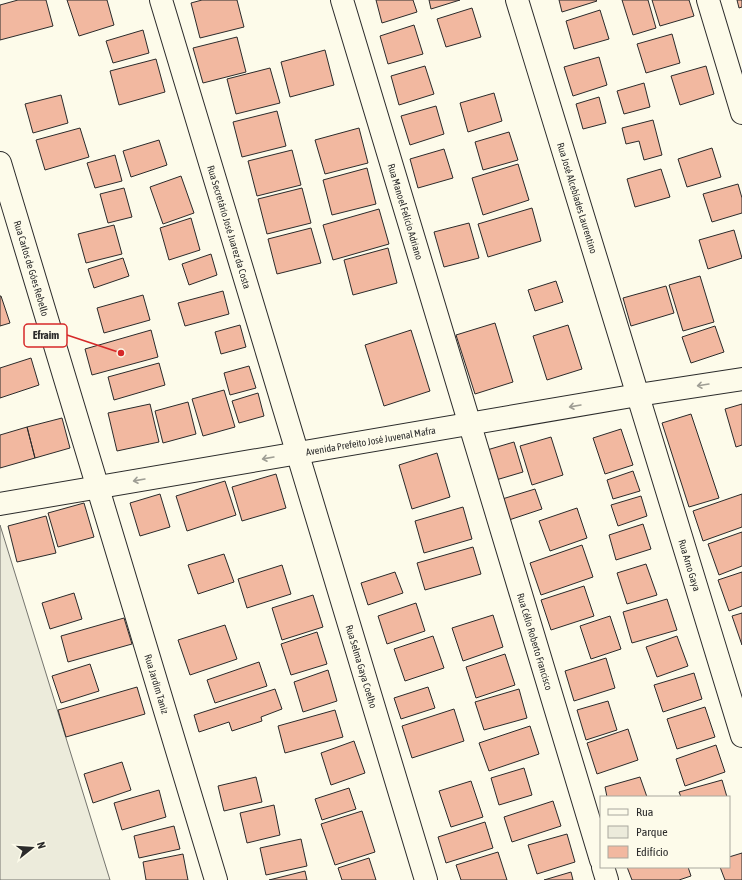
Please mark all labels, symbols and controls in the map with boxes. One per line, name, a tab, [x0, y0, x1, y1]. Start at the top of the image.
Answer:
street label: Rua José Alcebíades Laurentino	[555, 141, 599, 255]
street label: Rua Manoel Felício Adriano	[386, 162, 425, 261]
street label: Rua Secretário José Juarez da Costa	[205, 164, 253, 290]
street label: Rua Carlos de Góes Rebello	[12, 219, 51, 318]
callout: Efraim	[24, 324, 67, 347]
text: Efraim	[33, 329, 59, 341]
one-way arrow	[697, 381, 710, 389]
one-way arrow	[569, 402, 582, 410]
street label: Avenida Prefeito José Juvenal Mafra	[305, 425, 437, 458]
one-way arrow	[261, 455, 274, 463]
one-way arrow	[133, 476, 146, 484]
street label: Rua Arno Gaya	[676, 538, 702, 593]
street label: Rua Célio Roberto Francisco	[515, 592, 555, 692]
street label: Rua Selma Gaya Coelho	[343, 624, 379, 710]
street label: Rua Jardim Taniz	[142, 653, 171, 715]
legend	[600, 796, 730, 868]
text: Rua	[636, 805, 653, 819]
text: Parque	[636, 825, 668, 839]
north arrow	[12, 828, 52, 868]
text: N	[35, 840, 48, 850]
text: Edifício	[636, 845, 669, 859]

